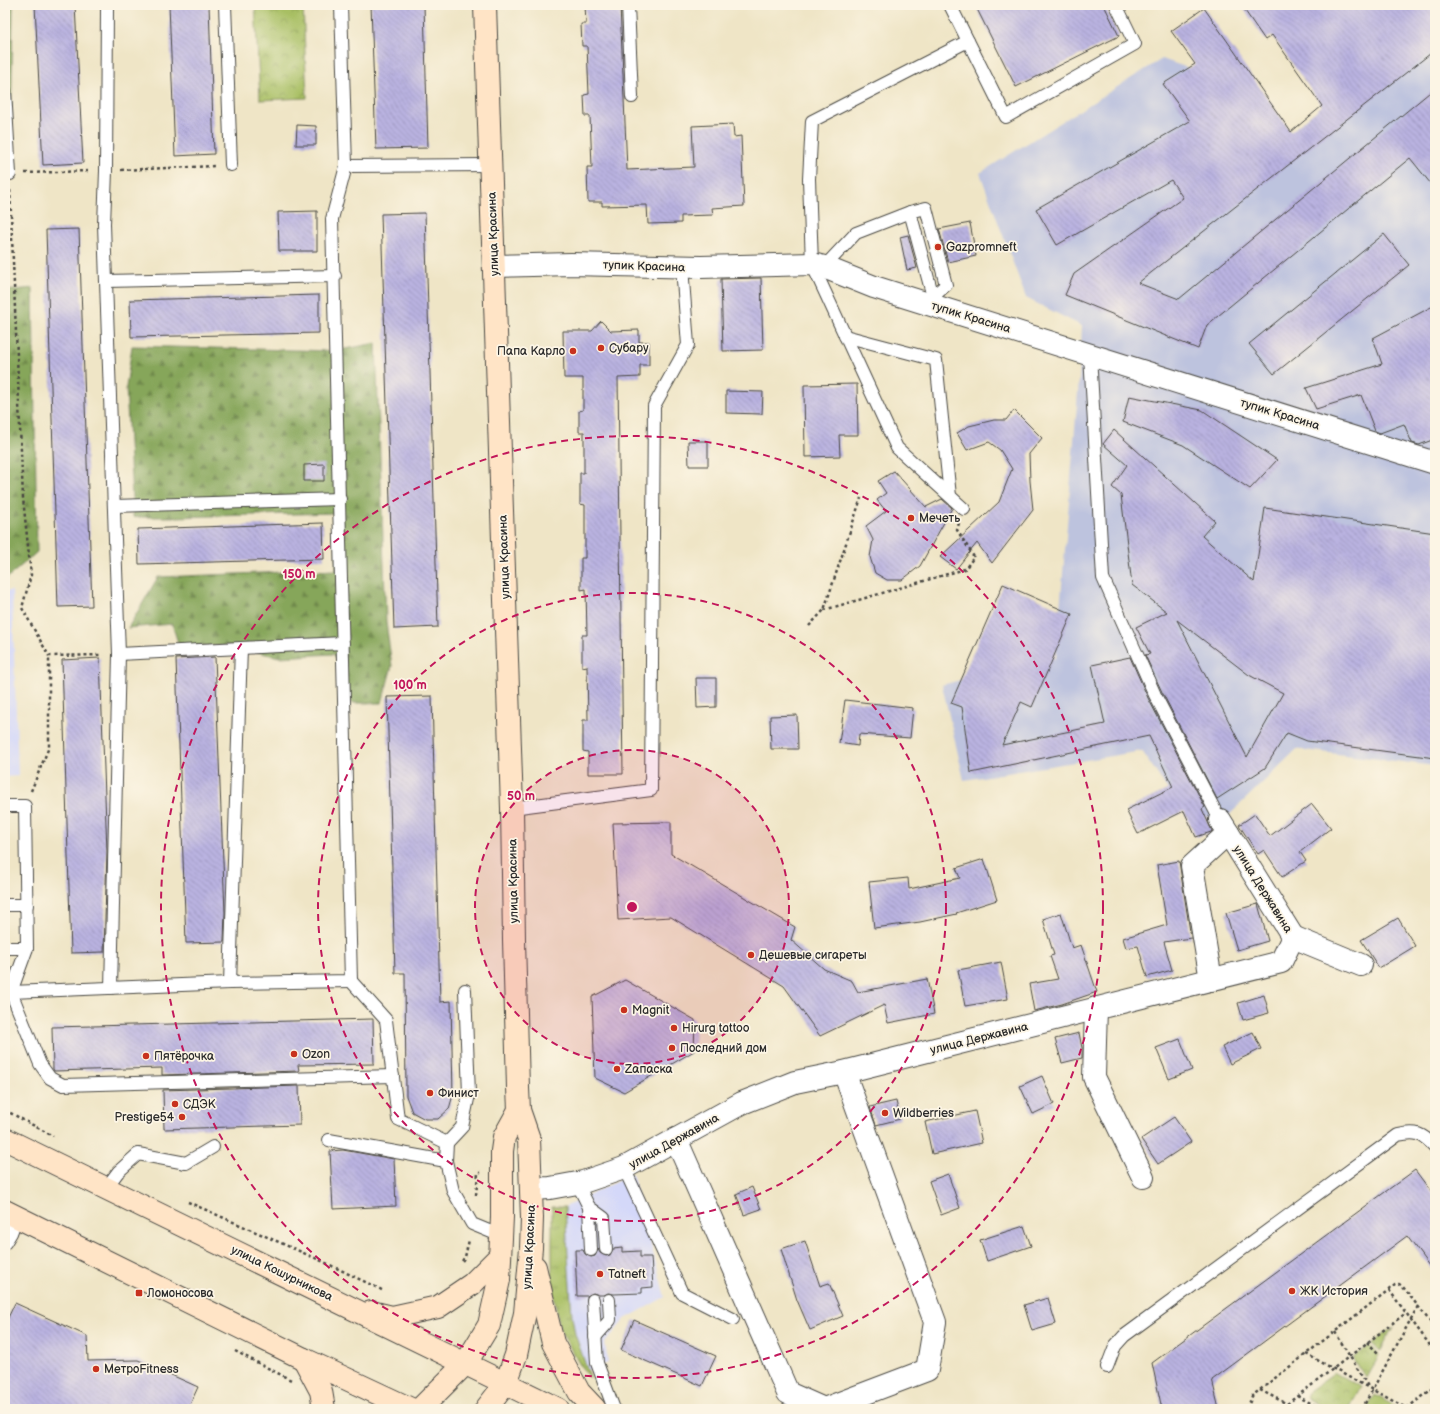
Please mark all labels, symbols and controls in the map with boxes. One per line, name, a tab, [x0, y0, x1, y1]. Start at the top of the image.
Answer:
street label: улица Красина	[485, 191, 502, 276]
place label: Gazpromneft	[946, 240, 1017, 255]
marker: Gazpromneft	[933, 242, 943, 252]
street label: тупик Красина	[603, 258, 685, 275]
street label: тупик Красина	[929, 298, 1012, 337]
place label: Субару	[609, 341, 649, 356]
marker: Субару	[596, 343, 606, 353]
place label: Папа Карло	[497, 344, 565, 359]
marker: Папа Карло	[568, 346, 578, 356]
street label: тупик Красина	[1238, 395, 1321, 434]
place label: Мечеть	[919, 511, 960, 526]
marker: Мечеть	[906, 513, 916, 523]
street label: улица Красина	[496, 514, 513, 599]
text: 150 m	[283, 567, 315, 582]
text: 100 m	[393, 678, 427, 693]
text: 50 m	[507, 789, 535, 804]
street label: улица Красина	[505, 839, 522, 923]
street label: улица Державина	[1230, 843, 1296, 936]
centre of rings	[625, 900, 639, 914]
place label: Дешевые сигареты	[759, 948, 867, 963]
marker: Дешевые сигареты	[746, 950, 756, 960]
place label: Magnit	[632, 1003, 670, 1018]
marker: Magnit	[619, 1005, 629, 1015]
street label: улица Державина	[929, 1019, 1030, 1058]
place label: Hirurg tattoo	[682, 1021, 750, 1036]
marker: Hirurg tattoo	[669, 1023, 679, 1033]
place label: Последний дом	[680, 1041, 767, 1056]
marker: Последний дом	[667, 1043, 677, 1053]
place label: Ozon	[302, 1047, 330, 1062]
place label: Пятёрочка	[154, 1049, 214, 1064]
marker: Ozon	[289, 1049, 299, 1059]
marker: Пятёрочка	[141, 1051, 151, 1061]
place label: Zапаска	[624, 1062, 673, 1077]
marker: Zапаска	[612, 1064, 622, 1074]
place label: Финист	[438, 1086, 479, 1101]
marker: Финист	[425, 1088, 435, 1098]
place label: СДЭК	[183, 1097, 216, 1112]
marker: СДЭК	[170, 1099, 180, 1109]
place label: Wildberries	[893, 1106, 954, 1121]
marker: Wildberries	[880, 1108, 890, 1118]
place label: Prestige54	[115, 1110, 175, 1125]
street label: улица Державина	[627, 1111, 722, 1172]
marker: Prestige54	[177, 1112, 187, 1122]
street label: улица Красина	[520, 1204, 539, 1290]
street label: улица Кошурникова	[228, 1242, 335, 1305]
place label: Tatneft	[608, 1267, 646, 1282]
marker: Tatneft	[595, 1269, 605, 1279]
place label: ЖК История	[1300, 1284, 1368, 1299]
place label: Ломоносова	[146, 1286, 214, 1301]
marker: ЖК История	[1287, 1286, 1297, 1296]
marker: Ломоносова	[134, 1288, 144, 1298]
place label: МетроFitness	[104, 1362, 179, 1377]
marker: МетроFitness	[91, 1364, 101, 1374]

